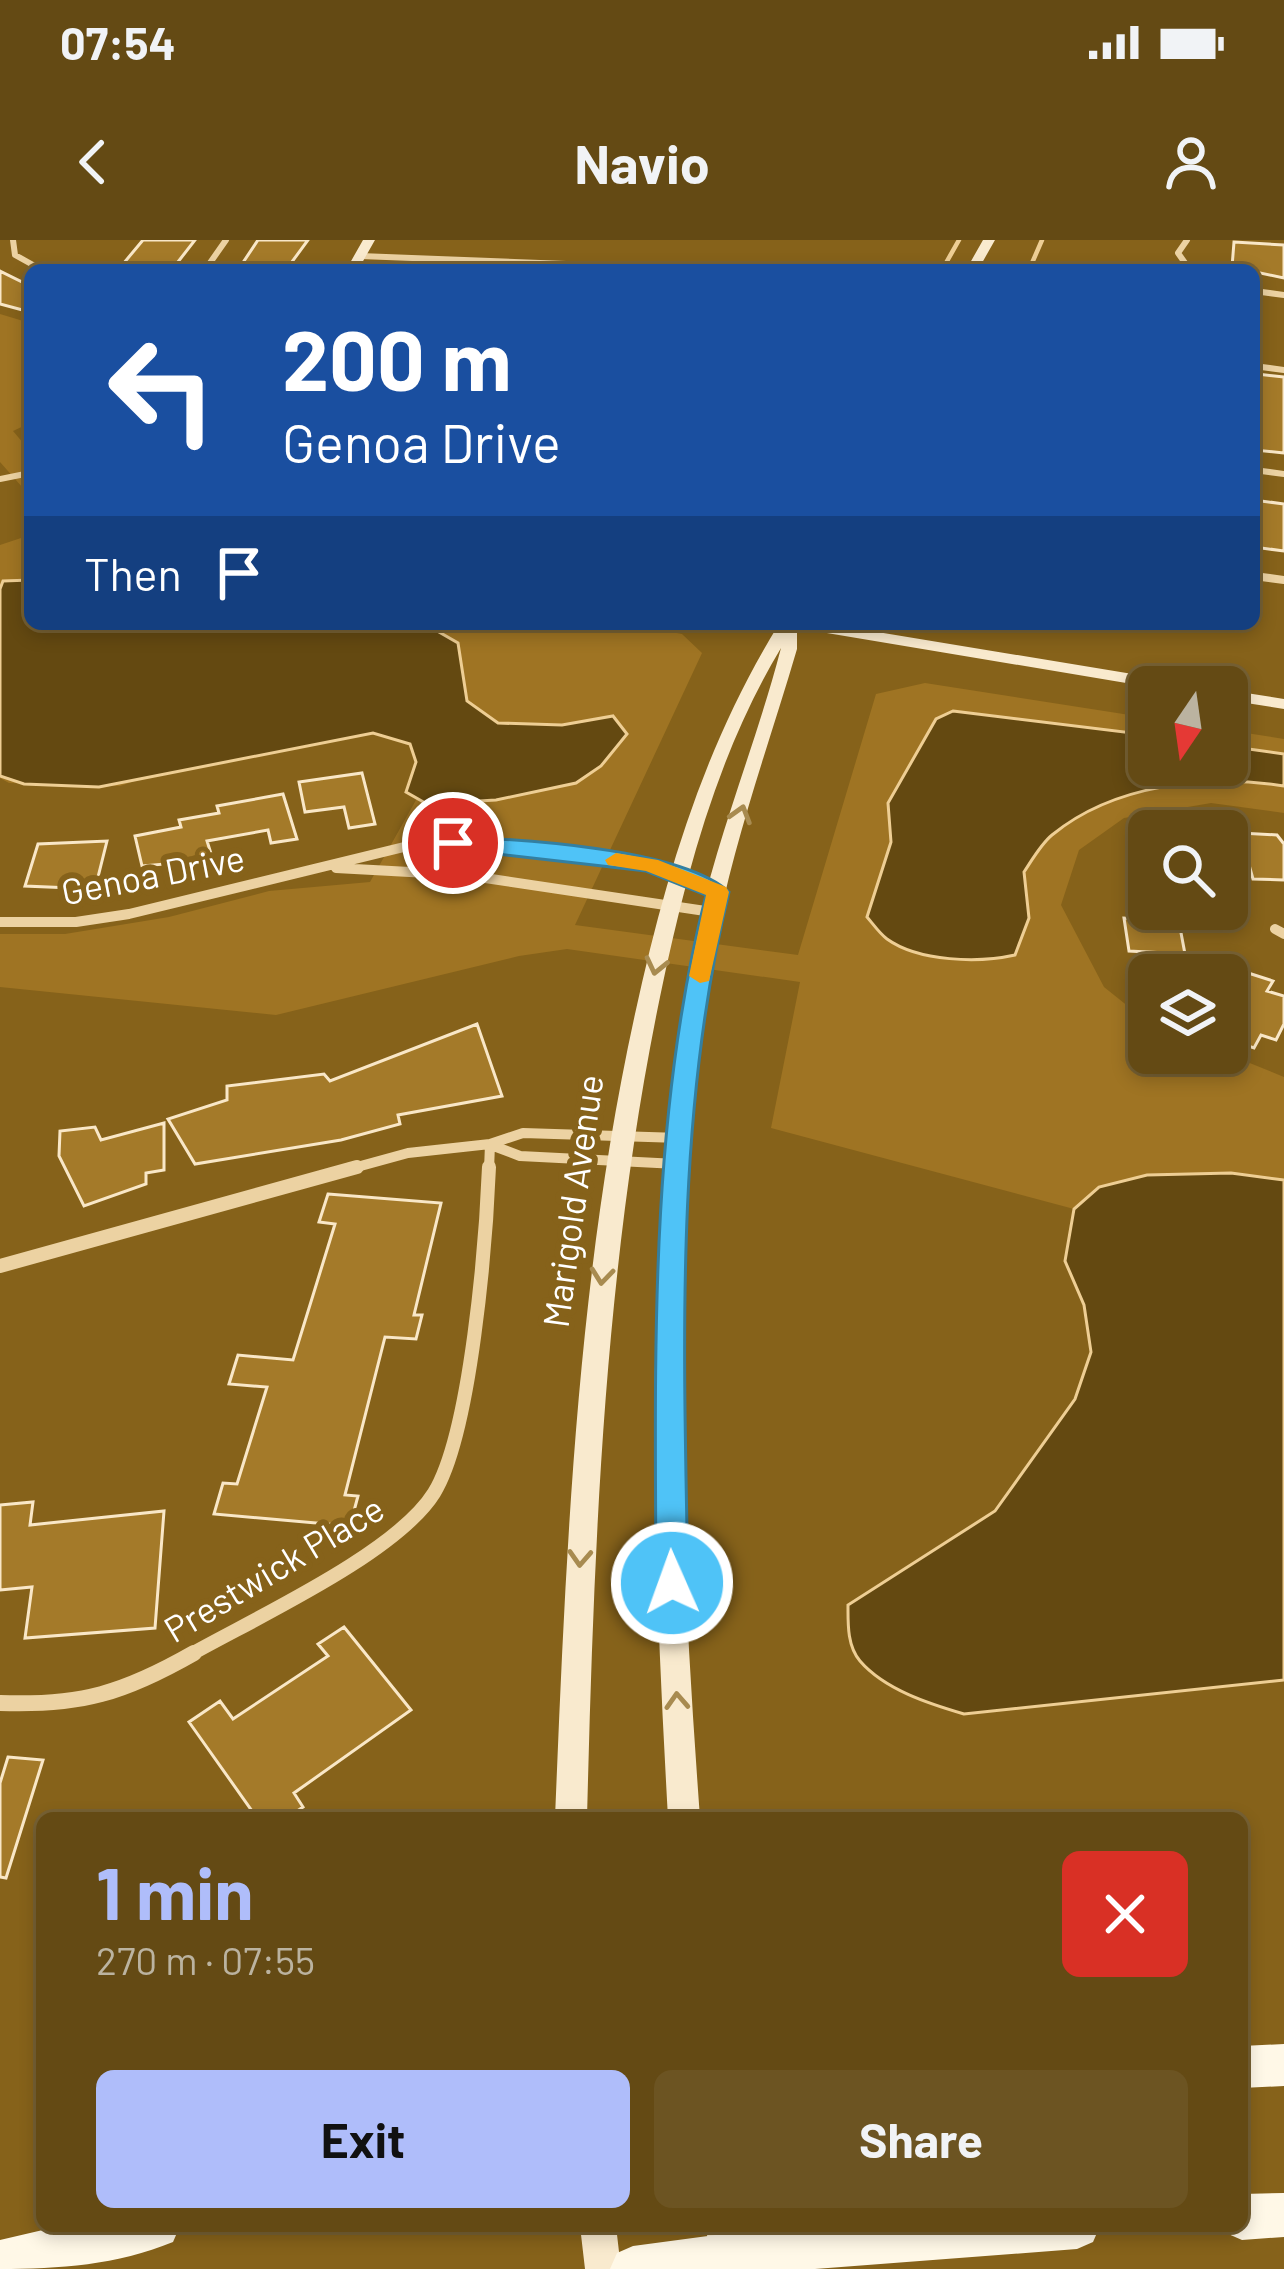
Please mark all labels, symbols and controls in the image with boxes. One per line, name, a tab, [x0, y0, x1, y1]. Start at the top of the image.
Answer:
text: 07:54	[60, 15, 176, 69]
icon: back	[60, 129, 126, 195]
icon: person	[1158, 129, 1224, 195]
text: Navio	[574, 130, 710, 195]
text: 200 m	[282, 307, 512, 408]
icon: left	[84, 312, 240, 468]
text: Genoa Drive	[282, 409, 561, 474]
icon: arrive	[206, 540, 272, 606]
text: Then	[84, 546, 182, 600]
north arrow	[1128, 666, 1248, 786]
map controls	[1128, 666, 1248, 1074]
pin	[402, 792, 504, 894]
one-way arrow	[727, 804, 752, 825]
icon: arrive	[420, 810, 486, 876]
button: search	[1128, 810, 1248, 930]
street label: Genoa Drive	[57, 835, 248, 912]
button: layers	[1128, 954, 1248, 1074]
one-way arrow	[645, 955, 670, 976]
street label: Marigold Avenue	[532, 1072, 611, 1330]
one-way arrow	[590, 1267, 615, 1286]
street label: Prestwick Place	[156, 1485, 391, 1650]
position arrow	[609, 1520, 735, 1646]
one-way arrow	[567, 1549, 593, 1568]
one-way arrow	[664, 1691, 690, 1710]
text: 1 min	[96, 1848, 254, 1934]
button: close	[1062, 1851, 1188, 1977]
text: 270 m · 07:55	[96, 1936, 315, 1983]
button: Exit	[96, 2070, 630, 2208]
button: Share	[654, 2070, 1188, 2208]

